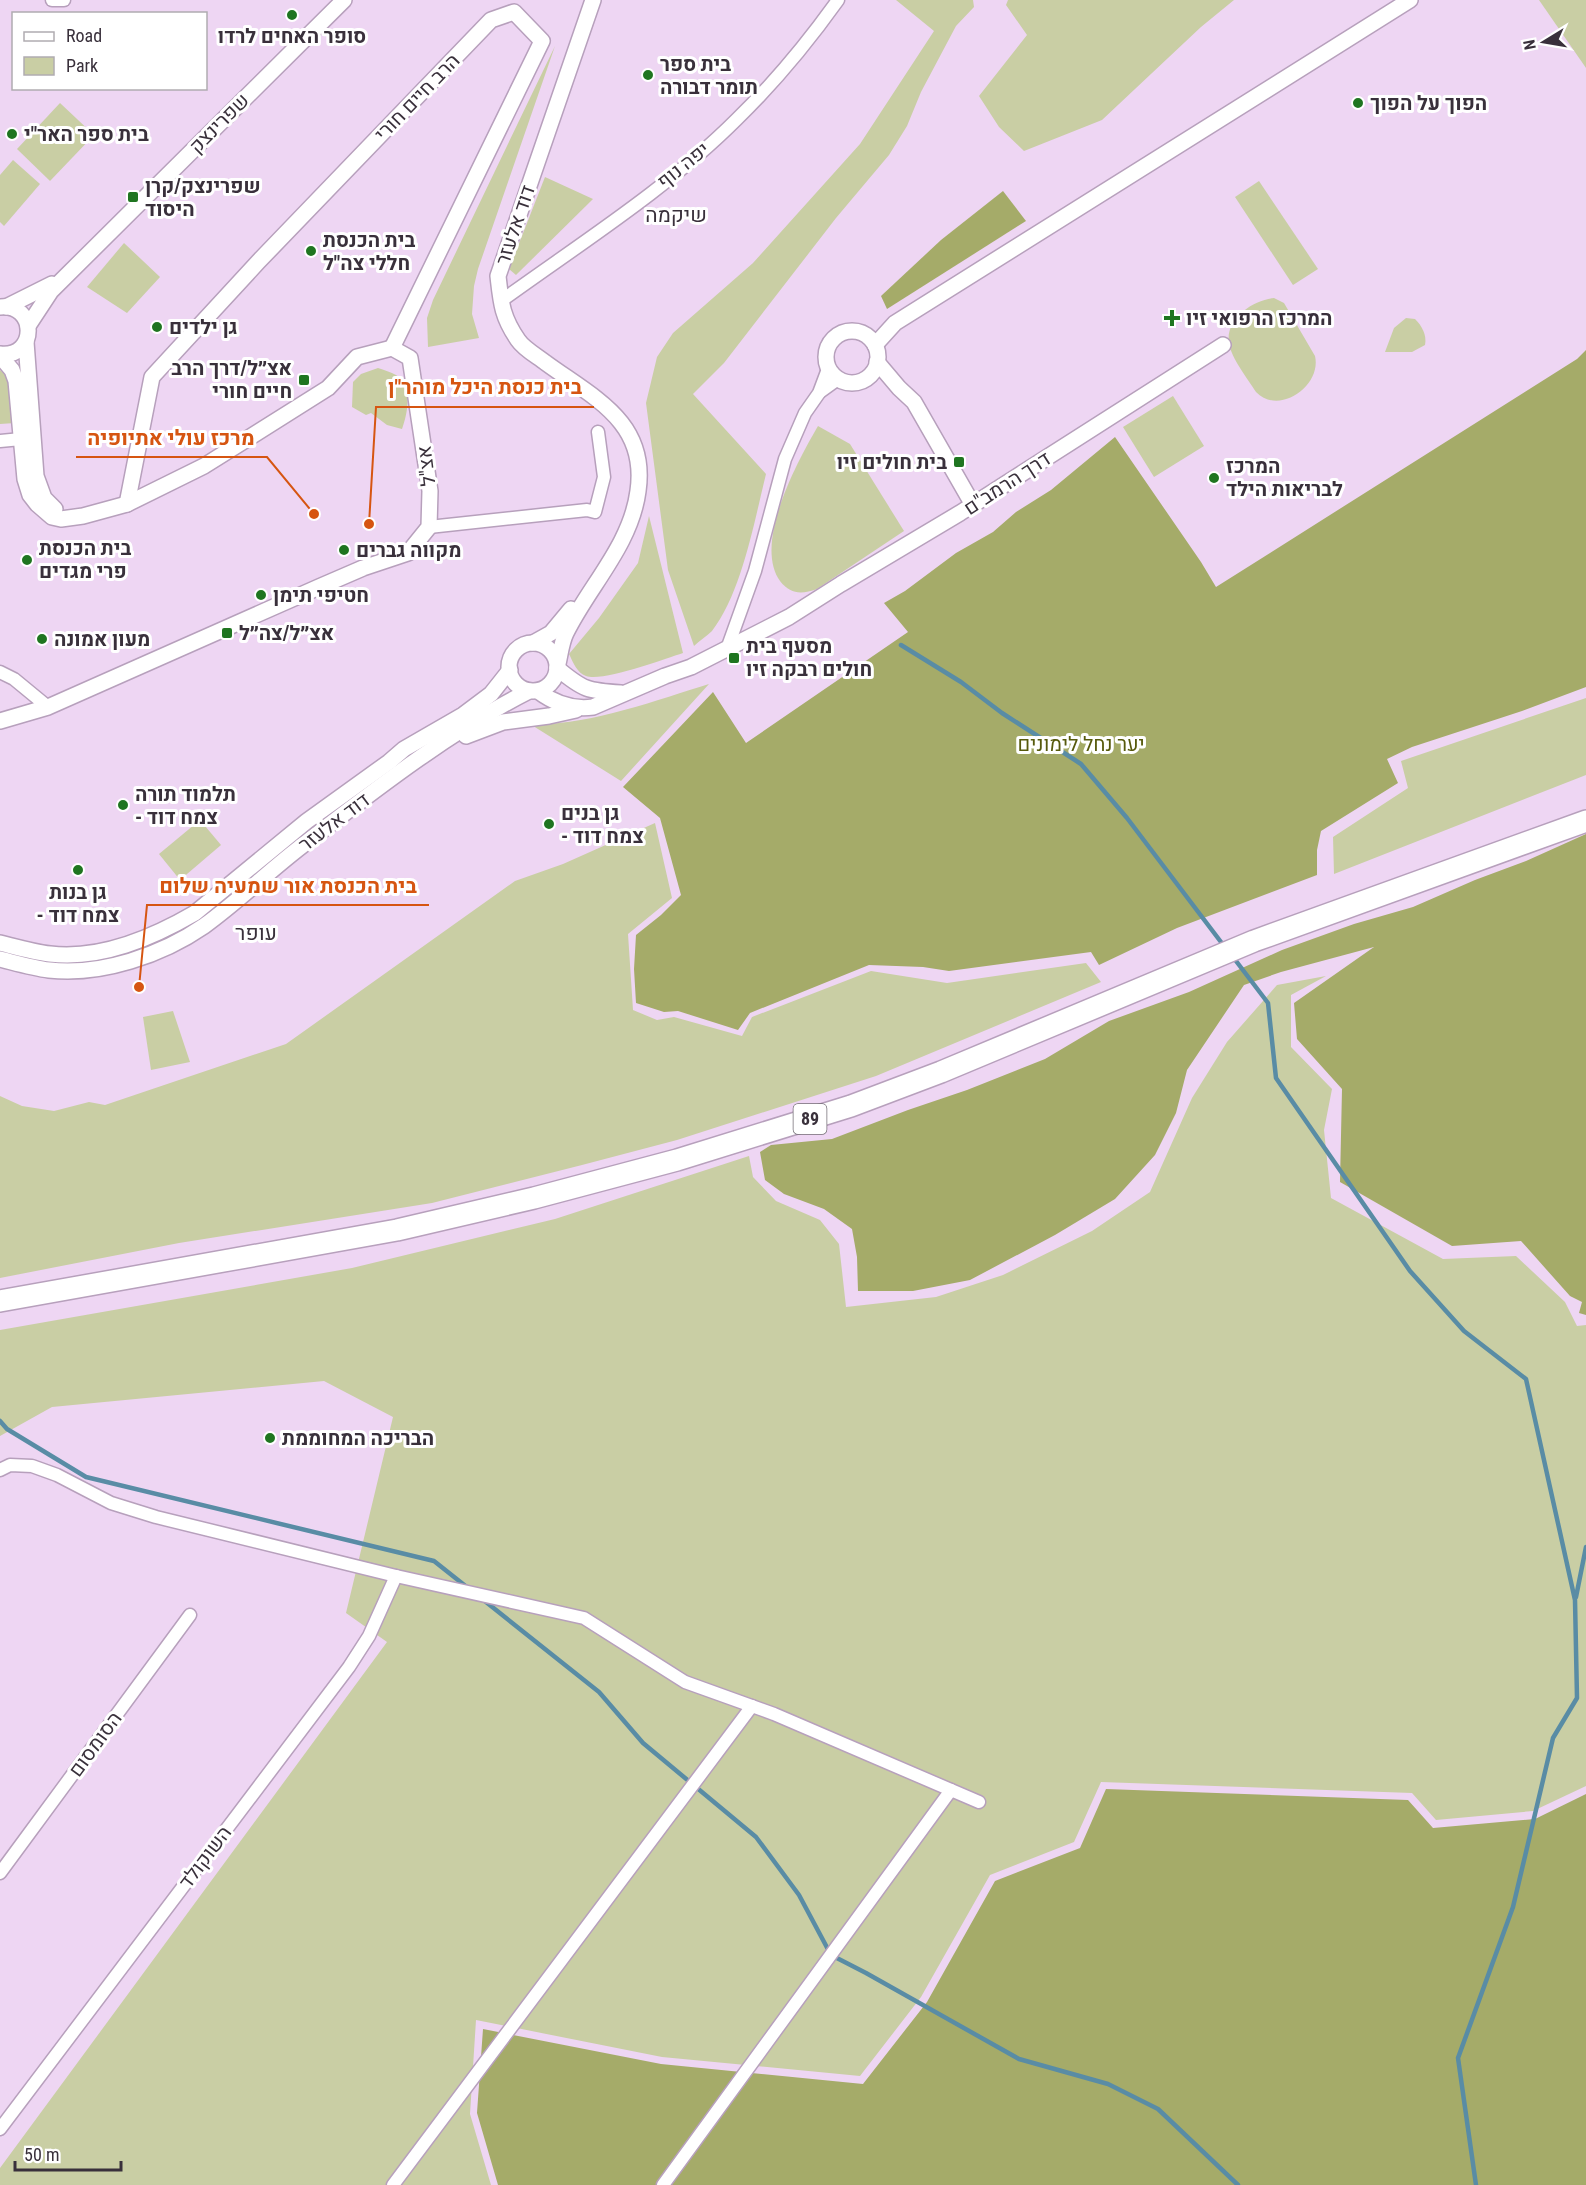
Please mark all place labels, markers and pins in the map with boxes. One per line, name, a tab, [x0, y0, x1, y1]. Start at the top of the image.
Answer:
marker: סופר האחים לרדו	[285, 8, 299, 22]
place label: סופר האחים לרדו	[218, 24, 366, 48]
place label: בית ספר תומר דבורה	[660, 52, 758, 99]
marker: בית ספר תומר דבורה	[641, 68, 655, 82]
place label: הפוך על הפוך	[1370, 91, 1487, 115]
marker: הפוך על הפוך	[1351, 96, 1365, 110]
place label: בית ספר האר"י	[24, 122, 149, 146]
marker: בית ספר האר"י	[5, 127, 19, 141]
place label: שפרינצק/קרן היסוד	[145, 174, 261, 221]
marker: שפרינצק/קרן היסוד	[126, 190, 140, 204]
place label: בית הכנסת חללי צה"ל	[323, 228, 415, 275]
marker: בית הכנסת חללי צה"ל	[304, 244, 318, 258]
place label: המרכז הרפואי זיו	[1186, 306, 1333, 330]
marker: המרכז הרפואי זיו	[1163, 309, 1181, 327]
place label: גן ילדים	[169, 315, 237, 339]
marker: גן ילדים	[150, 320, 164, 334]
place label: אצ״ל/דרך הרב חיים חורי	[171, 356, 292, 403]
callout: בית כנסת היכל מוהר"ן	[376, 368, 594, 407]
marker: אצ״ל/דרך הרב חיים חורי	[297, 373, 311, 387]
callout: מרכז עולי אתיופיה	[76, 418, 267, 457]
place label: בית חולים זיו	[837, 450, 947, 474]
place label: המרכז לבריאות הילד	[1226, 454, 1343, 501]
marker: בית חולים זיו	[952, 455, 966, 469]
marker: המרכז לבריאות הילד	[1207, 471, 1221, 485]
place label: בית הכנסת פרי מגדים	[39, 536, 131, 583]
place label: מקווה גברים	[356, 538, 461, 562]
marker: מקווה גברים	[337, 543, 351, 557]
marker: בית הכנסת פרי מגדים	[20, 553, 34, 567]
place label: חטיפי תימן	[273, 583, 369, 607]
marker: חטיפי תימן	[254, 588, 268, 602]
place label: אצ״ל/צה״ל	[239, 621, 334, 645]
marker: אצ״ל/צה״ל	[220, 626, 234, 640]
place label: מעון אמונה	[54, 627, 150, 651]
marker: מעון אמונה	[35, 632, 49, 646]
place label: מסעף בית חולים רבקה זיו	[746, 634, 872, 681]
marker: מסעף בית חולים רבקה זיו	[727, 651, 741, 665]
place label: תלמוד תורה - צמח דוד	[135, 782, 236, 829]
marker: תלמוד תורה - צמח דוד	[116, 798, 130, 812]
place label: גן בנים - צמח דוד	[561, 801, 644, 848]
marker: גן בנים - צמח דוד	[542, 817, 556, 831]
marker: גן בנות - צמח דוד	[71, 863, 85, 877]
callout: בית הכנסת אור שמעיה שלום	[147, 866, 429, 905]
place label: גן בנות - צמח דוד	[37, 880, 120, 927]
place label: הבריכה המחוממת	[282, 1426, 434, 1450]
marker: הבריכה המחוממת	[263, 1431, 277, 1445]

